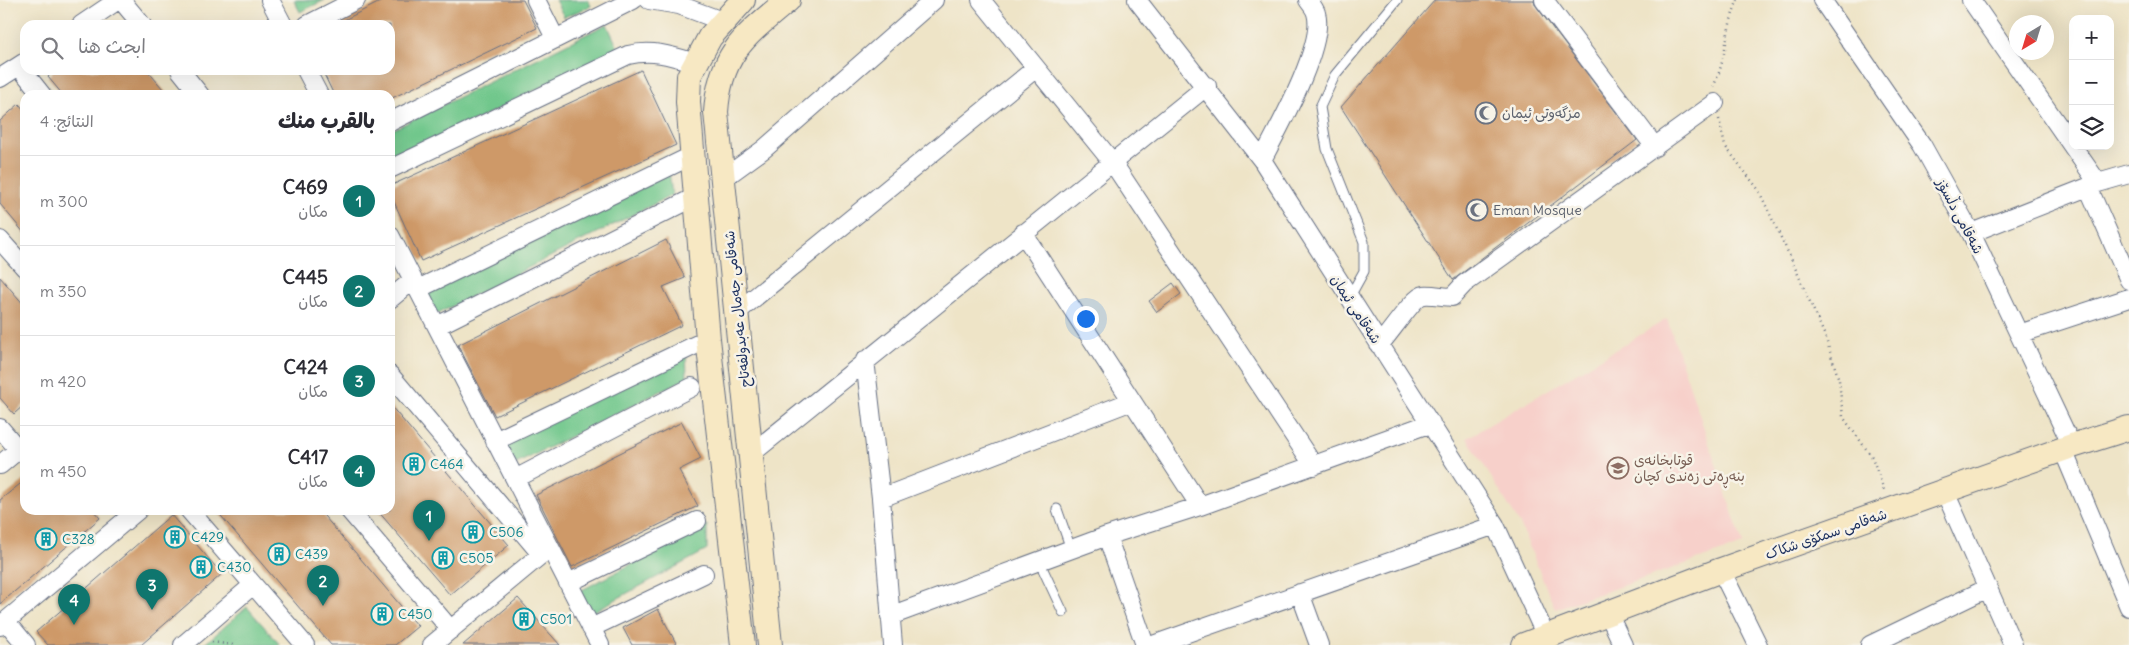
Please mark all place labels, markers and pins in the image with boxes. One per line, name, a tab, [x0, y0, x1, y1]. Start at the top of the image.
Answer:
mosque icon: مزگەوتی ئیمان	[1474, 101, 1498, 125]
place label: مزگەوتی ئیمان	[1502, 104, 1581, 122]
mosque icon: Eman Mosque	[1465, 198, 1489, 222]
place label: Eman Mosque	[1493, 201, 1582, 219]
place label: قوتابخانەی بنەڕەتی زەندی کچان	[1634, 451, 1745, 489]
building icon: C464	[402, 452, 426, 476]
place label: C464	[430, 455, 463, 473]
school or university icon: قوتابخانەی بنەڕەتی زەندی کچان	[1606, 456, 1630, 480]
pin: 1	[413, 500, 445, 541]
building icon: C506	[461, 520, 485, 544]
place label: C506	[489, 523, 524, 541]
building icon: C429	[163, 525, 187, 549]
building icon: C328	[34, 527, 58, 551]
place label: C429	[191, 528, 224, 546]
place label: C328	[62, 530, 95, 548]
building icon: C439	[267, 542, 291, 566]
place label: C439	[295, 545, 328, 563]
building icon: C505	[431, 546, 455, 570]
place label: C505	[459, 549, 494, 567]
building icon: C430	[189, 555, 213, 579]
place label: C430	[217, 558, 251, 576]
pin: 2	[307, 565, 339, 606]
pin: 3	[136, 569, 168, 610]
pin: 4	[58, 584, 90, 625]
building icon: C450	[370, 602, 394, 626]
place label: C450	[398, 605, 433, 623]
building icon: C501	[512, 607, 536, 631]
place label: C501	[540, 610, 572, 628]

